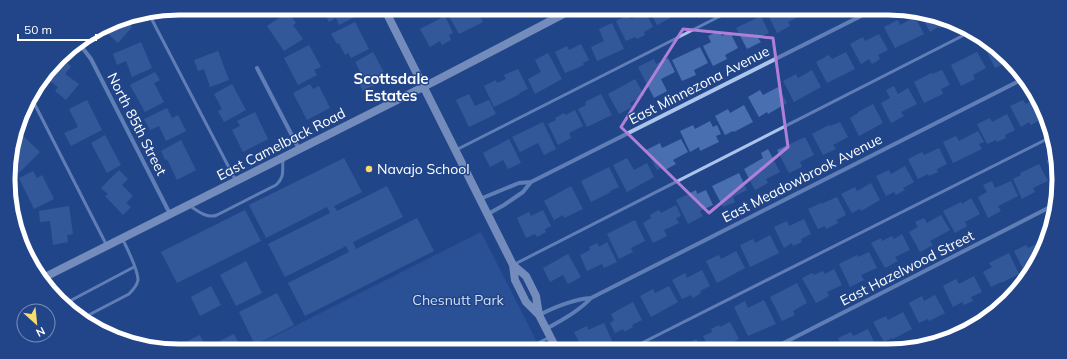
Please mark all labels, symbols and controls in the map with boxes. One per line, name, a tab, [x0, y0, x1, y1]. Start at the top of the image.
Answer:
scale bar	[18, 16, 96, 42]
text: 50 m	[24, 22, 52, 37]
street label: East Minnezona Avenue	[626, 42, 772, 128]
district label: Scottsdale Estates	[353, 69, 429, 105]
street label: North 85th Street	[103, 70, 171, 178]
street label: East Camelback Road	[214, 104, 348, 184]
street label: East Meadowbrook Avenue	[719, 130, 885, 226]
place label: Navajo School	[377, 160, 470, 178]
marker: Navajo School	[364, 164, 374, 174]
street label: East Hazelwood Street	[837, 226, 977, 310]
park label: Chesnutt Park	[412, 291, 504, 309]
north arrow	[16, 303, 56, 343]
text: N	[34, 324, 47, 340]

